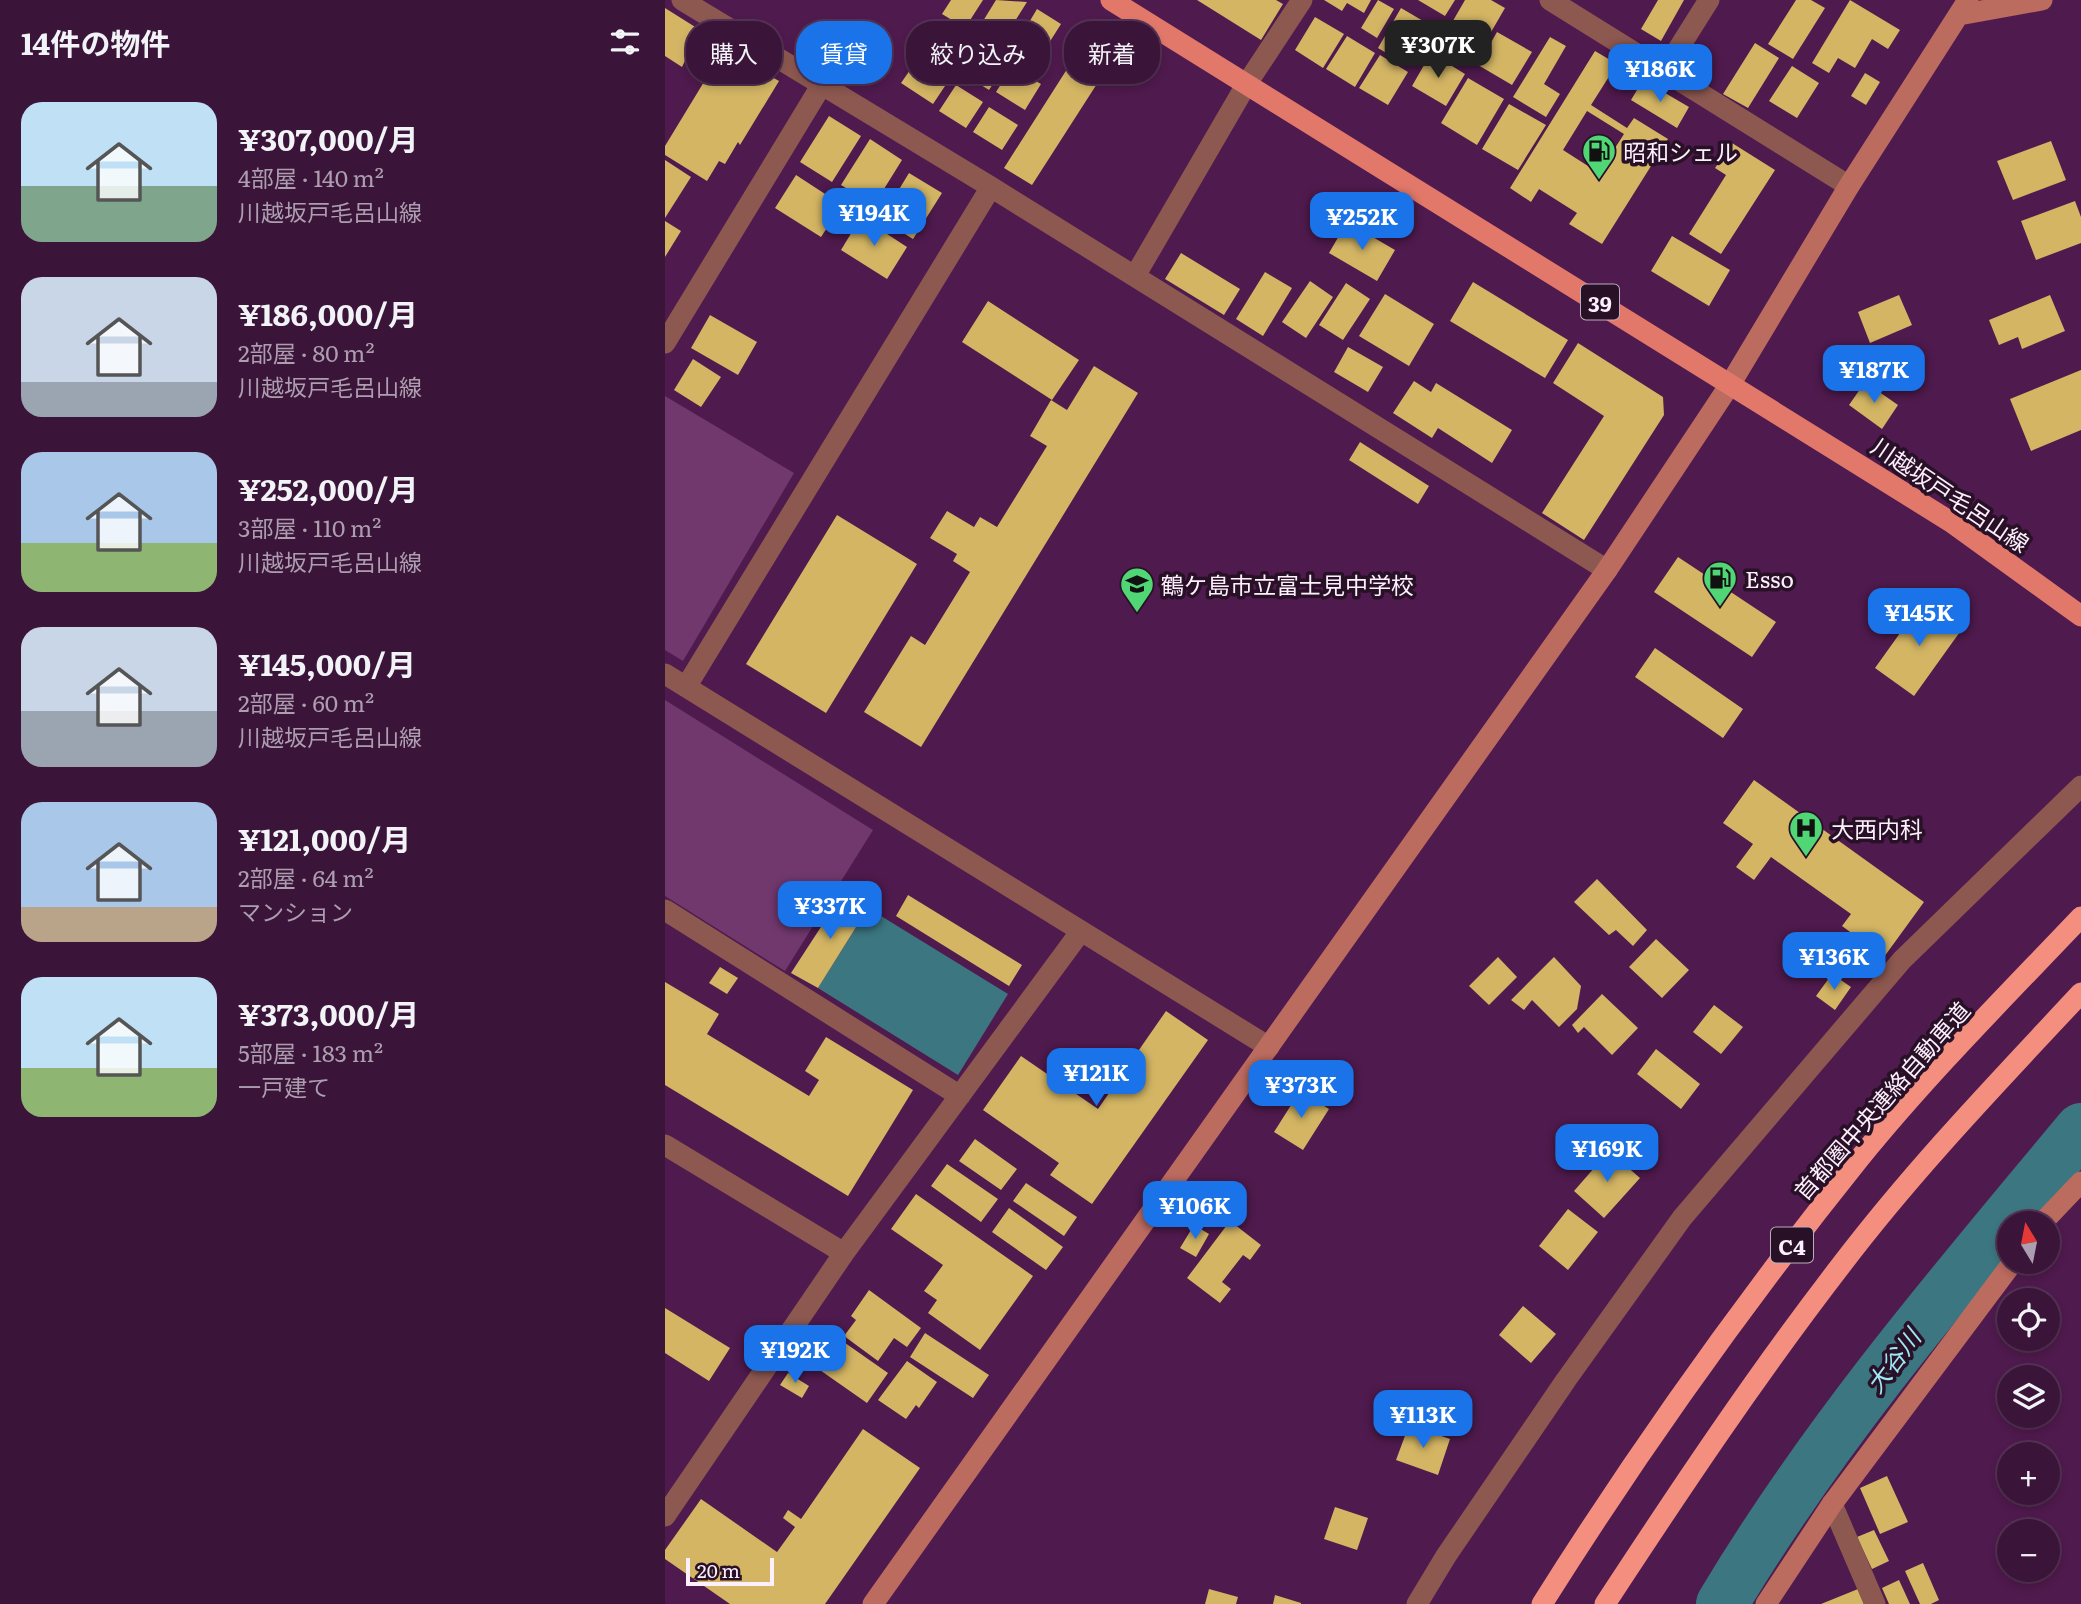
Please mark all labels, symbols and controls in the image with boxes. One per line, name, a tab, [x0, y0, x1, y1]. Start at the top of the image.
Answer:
text: 14件の物件	[21, 20, 170, 64]
pin: ¥307K	[1389, 20, 1487, 80]
chip: 購入	[686, 21, 782, 84]
chip: 賃貸	[796, 21, 892, 84]
chip: 絞り込み	[906, 21, 1050, 84]
chip: 新着	[1064, 21, 1160, 84]
icon: filters	[606, 23, 644, 61]
text: ¥307K	[1401, 26, 1475, 60]
pin: ¥186K	[1611, 44, 1709, 104]
text: ¥186K	[1624, 50, 1696, 84]
text: ¥307,000/月	[238, 116, 419, 160]
icon: home	[77, 130, 161, 214]
fuel station icon: 昭和シェル	[1580, 132, 1618, 181]
place label: 昭和シェル	[1623, 134, 1738, 168]
text: 4部屋 · 140 m²	[238, 160, 384, 194]
pin: ¥194K	[825, 188, 923, 248]
pin: ¥252K	[1313, 192, 1411, 252]
text: 川越坂戸毛呂山線	[238, 194, 422, 228]
text: ¥194K	[838, 194, 910, 228]
text: ¥252K	[1326, 198, 1398, 232]
road number: 39	[1581, 284, 1619, 320]
text: ¥186,000/月	[238, 291, 418, 335]
icon: home	[77, 305, 161, 389]
text: 2部屋 · 80 m²	[238, 335, 375, 369]
pin: ¥187K	[1825, 346, 1923, 405]
text: ¥187K	[1839, 351, 1909, 385]
text: 川越坂戸毛呂山線	[238, 369, 422, 403]
street label: 川越坂戸毛呂山線	[1865, 428, 2037, 560]
text: ¥252,000/月	[238, 466, 418, 510]
icon: home	[77, 480, 161, 564]
text: 3部屋 · 110 m²	[238, 510, 381, 544]
text: 川越坂戸毛呂山線	[238, 544, 422, 578]
fuel station icon: Esso	[1701, 559, 1739, 608]
place label: Esso	[1745, 561, 1794, 595]
school or university icon: 鶴ケ島市立富士見中学校	[1118, 565, 1156, 614]
place label: 鶴ケ島市立富士見中学校	[1161, 567, 1414, 601]
pin: ¥145K	[1870, 588, 1968, 648]
text: ¥145K	[1884, 594, 1954, 628]
text: ¥145,000/月	[238, 641, 416, 685]
icon: home	[77, 655, 161, 739]
text: 2部屋 · 60 m²	[238, 685, 374, 719]
text: 川越坂戸毛呂山線	[238, 719, 422, 753]
hospital icon: 大西内科	[1787, 809, 1825, 858]
place label: 大西内科	[1831, 811, 1923, 845]
text: ¥121,000/月	[238, 816, 411, 860]
icon: home	[77, 830, 161, 914]
text: 2部屋 · 64 m²	[238, 860, 374, 894]
pin: ¥337K	[781, 881, 879, 941]
text: ¥337K	[794, 887, 866, 921]
text: マンション	[238, 894, 353, 928]
pin: ¥136K	[1785, 932, 1883, 992]
text: ¥136K	[1799, 938, 1869, 972]
text: ¥373,000/月	[238, 991, 419, 1035]
street label: 首都圏中央連絡自動車道	[1785, 993, 1977, 1207]
icon: home	[77, 1005, 161, 1089]
text: 5部屋 · 183 m²	[238, 1035, 383, 1069]
pin: ¥121K	[1047, 1048, 1145, 1108]
text: ¥121K	[1063, 1054, 1129, 1088]
pin: ¥373K	[1252, 1060, 1350, 1120]
text: ¥373K	[1265, 1066, 1337, 1100]
text: 一戸建て	[238, 1069, 330, 1103]
pin: ¥169K	[1558, 1124, 1656, 1184]
text: ¥169K	[1571, 1130, 1643, 1164]
pin: ¥106K	[1146, 1182, 1244, 1241]
text: ¥106K	[1159, 1187, 1231, 1221]
north arrow	[1997, 1211, 2060, 1274]
map controls	[1997, 1211, 2060, 1582]
road number: C4	[1771, 1228, 1813, 1262]
button: locate	[1997, 1288, 2060, 1351]
water label: 大谷川	[1856, 1318, 1929, 1399]
pin: ¥192K	[746, 1326, 844, 1385]
text: ¥192K	[760, 1331, 830, 1365]
button: layers	[1997, 1365, 2060, 1428]
pin: ¥113K	[1374, 1390, 1472, 1450]
text: ¥113K	[1389, 1396, 1457, 1430]
button: +	[1997, 1442, 2060, 1505]
button: −	[1997, 1519, 2060, 1582]
scale bar	[686, 1555, 773, 1587]
text: 20 m	[697, 1556, 740, 1584]

